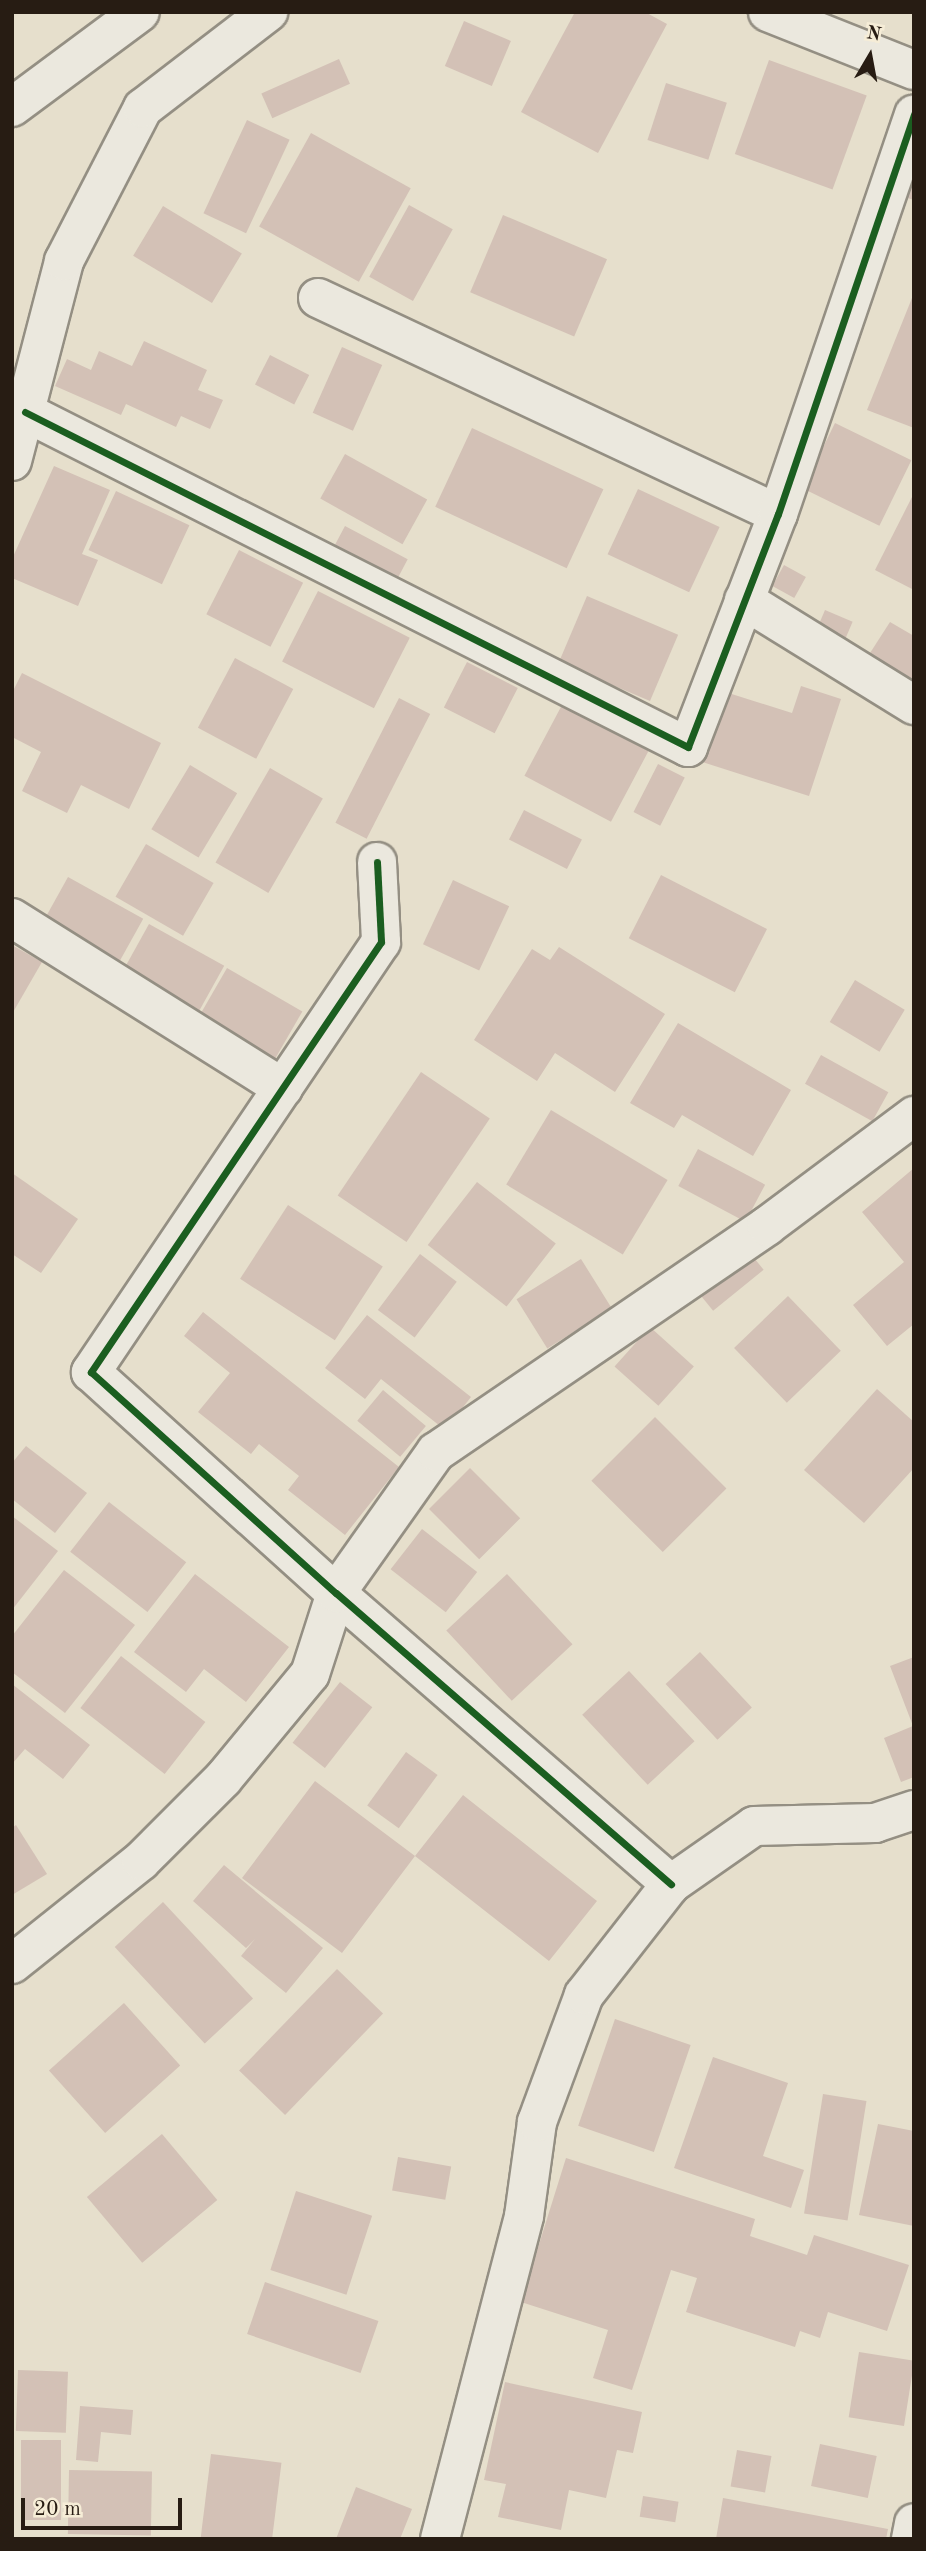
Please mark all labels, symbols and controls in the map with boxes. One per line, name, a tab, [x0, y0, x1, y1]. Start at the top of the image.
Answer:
north arrow	[835, 21, 905, 91]
text: N	[865, 24, 883, 45]
scale bar	[24, 2484, 186, 2528]
text: 20 m	[34, 2499, 81, 2520]

